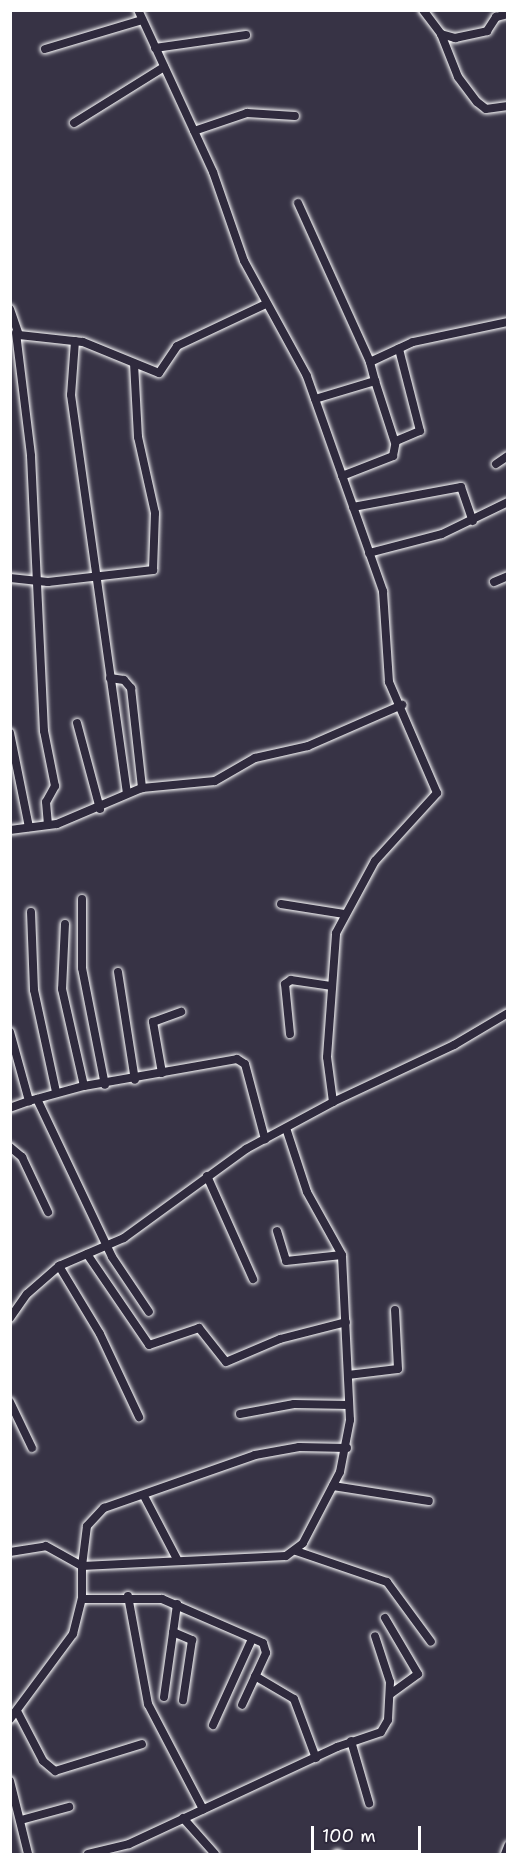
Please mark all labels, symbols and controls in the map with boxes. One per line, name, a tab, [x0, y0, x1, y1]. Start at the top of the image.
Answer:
scale bar	[314, 1814, 424, 1852]
text: 100 m	[322, 1824, 376, 1848]

